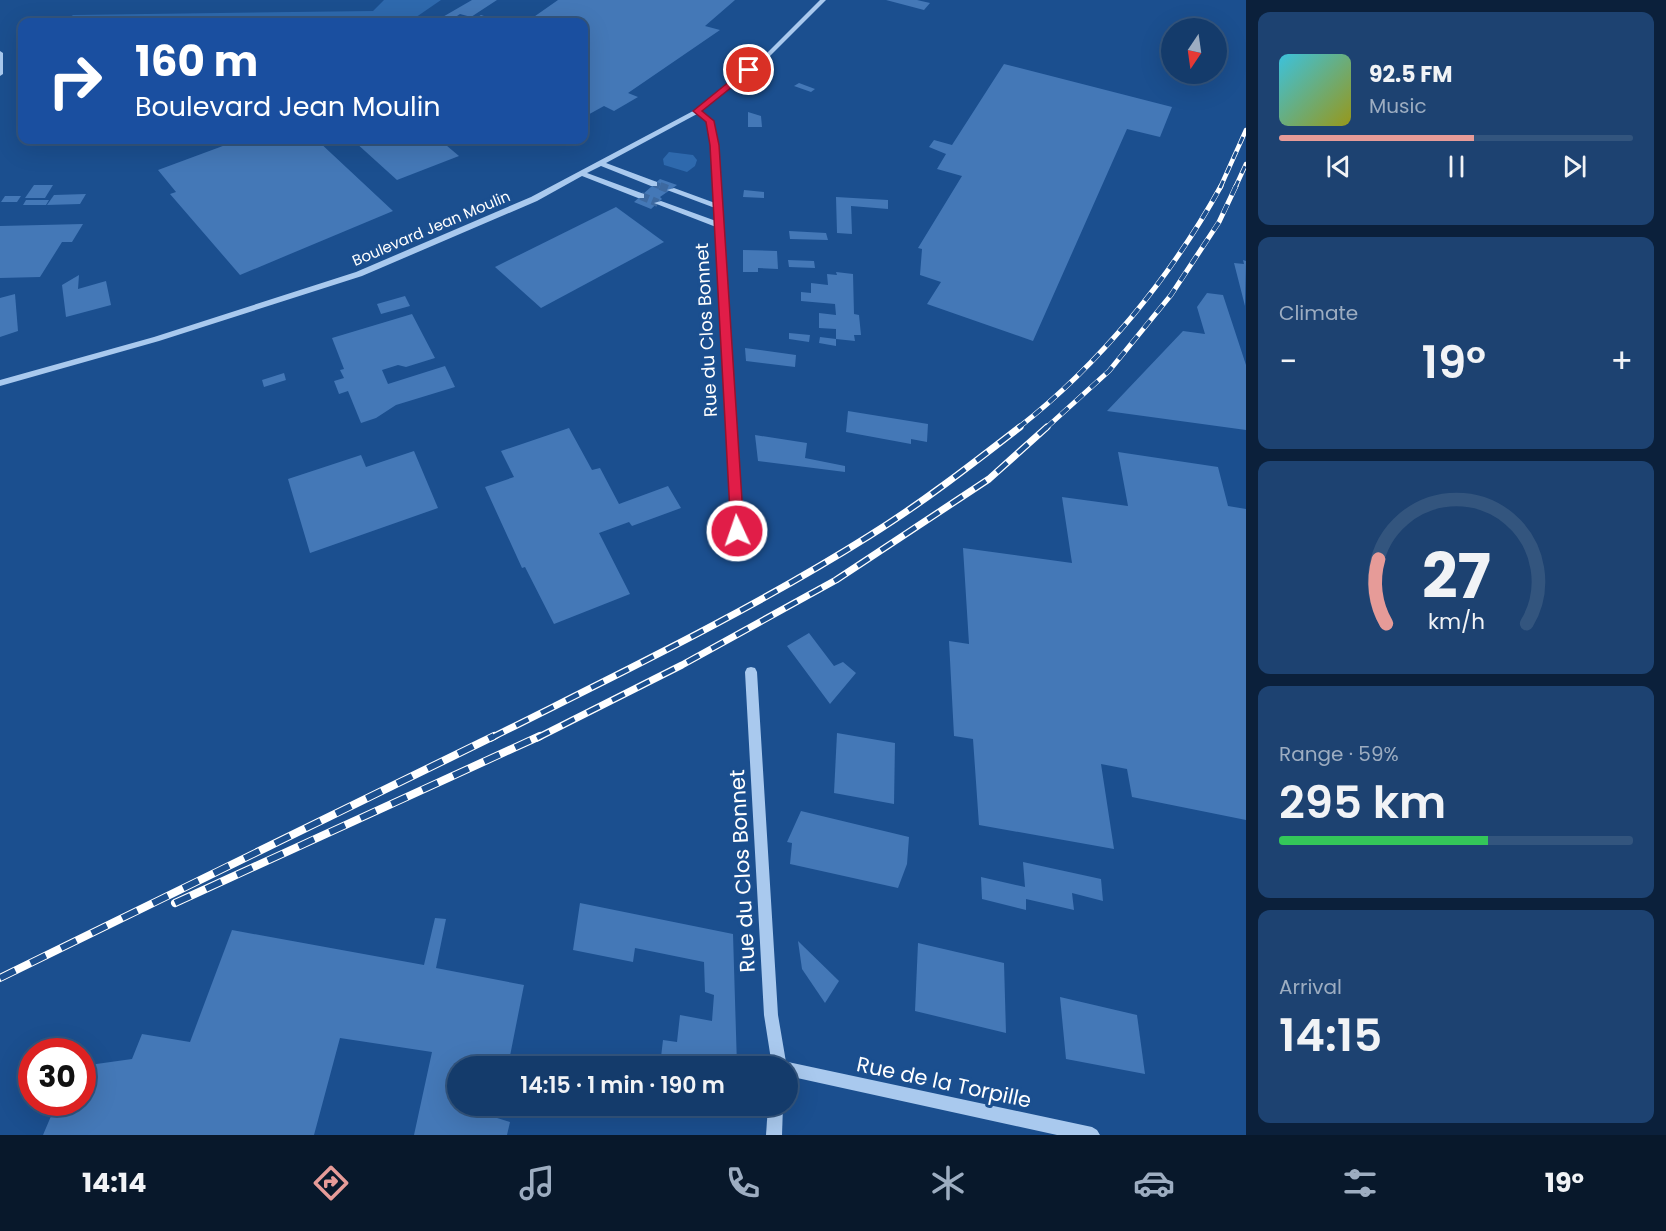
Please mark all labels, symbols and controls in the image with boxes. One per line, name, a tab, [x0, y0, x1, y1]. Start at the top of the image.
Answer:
north arrow	[1161, 18, 1227, 84]
map controls	[1161, 18, 1227, 84]
text: 160 m	[135, 32, 258, 91]
icon: right	[36, 42, 114, 120]
pin	[723, 44, 774, 95]
icon: arrive	[732, 53, 765, 86]
text: 92.5 FM	[1369, 59, 1453, 90]
text: Boulevard Jean Moulin	[135, 88, 441, 125]
text: Music	[1369, 92, 1427, 120]
icon: previous	[1322, 150, 1355, 183]
icon: pause	[1440, 150, 1473, 183]
icon: next	[1558, 150, 1591, 183]
street label: Boulevard Jean Moulin	[349, 185, 513, 271]
street label: Rue du Clos Bonnet	[689, 242, 723, 418]
text: Climate	[1279, 299, 1358, 327]
text: 19°	[1422, 331, 1486, 394]
text: −	[1279, 338, 1297, 385]
text: +	[1610, 338, 1633, 385]
position arrow	[705, 499, 769, 563]
text: 27	[1421, 533, 1491, 621]
text: km/h	[1427, 607, 1485, 638]
text: Range · 59%	[1279, 740, 1399, 768]
street label: Rue du Clos Bonnet	[722, 769, 762, 973]
text: 295 km	[1279, 771, 1446, 834]
text: Arrival	[1279, 973, 1342, 1001]
text: 14:15	[1279, 1004, 1382, 1067]
speed limit sign: 30	[18, 1038, 96, 1116]
street label: Rue de la Torpille	[854, 1049, 1034, 1115]
text: 14:15 · 1 min · 190 m	[520, 1070, 725, 1101]
icon: directions	[310, 1162, 352, 1204]
icon: music	[516, 1162, 558, 1204]
icon: phone	[722, 1162, 764, 1204]
icon: climate	[927, 1162, 969, 1204]
icon: car	[1133, 1162, 1175, 1204]
icon: filters	[1339, 1162, 1381, 1204]
text: 14:14	[82, 1164, 146, 1201]
text: 19°	[1545, 1164, 1584, 1201]

